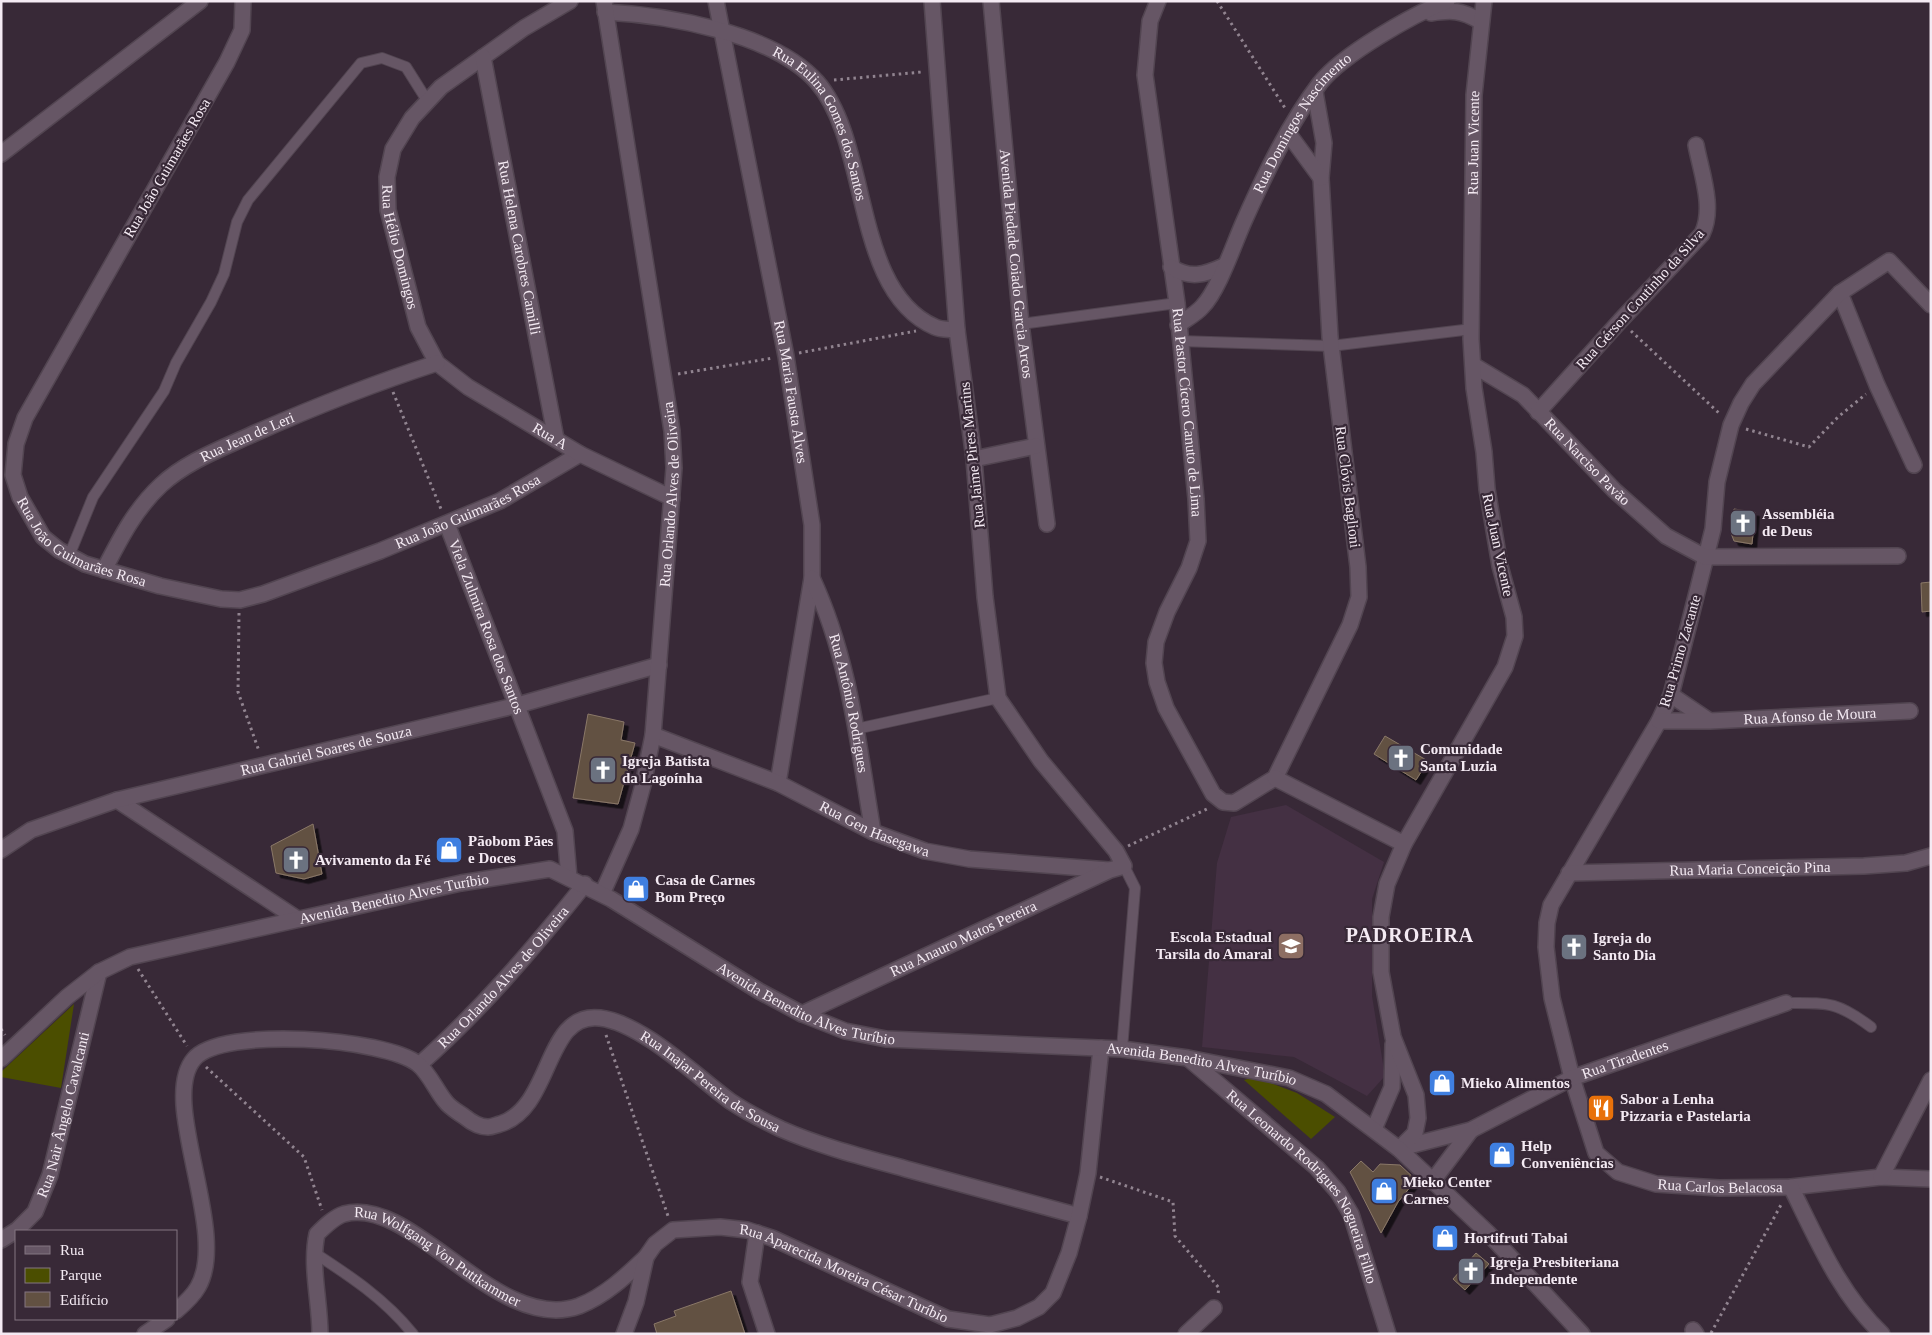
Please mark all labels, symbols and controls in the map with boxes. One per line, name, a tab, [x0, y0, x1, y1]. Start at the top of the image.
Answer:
street label: Rua Eulina Gomes dos Santos	[770, 43, 870, 203]
street label: Rua Domingos Nascimento	[1250, 50, 1354, 195]
street label: Rua Juan Vicente	[1465, 89, 1482, 195]
street label: Rua João Guimarães Rosa	[121, 95, 214, 240]
street label: Avenida Piedade Coiado Garcia Arcos	[997, 148, 1036, 380]
street label: Rua Helena Carobres Camilli	[495, 159, 544, 336]
street label: Rua Hélio Domingos	[379, 184, 421, 311]
street label: Rua Gérson Coutinho da Silva	[1573, 225, 1708, 372]
street label: Rua Pastor Cícero Canuto de Lima	[1170, 307, 1205, 518]
street label: Rua Maria Fausta Alves	[771, 319, 810, 465]
street label: Rua Jaime Pires Martins	[956, 381, 988, 529]
street label: Rua Orlando Alves de Oliveira	[657, 400, 682, 588]
street label: Rua Jean de Leri	[197, 409, 297, 465]
street label: Rua Narciso Pavão	[1542, 415, 1633, 508]
street label: Rua A	[530, 420, 571, 453]
street label: Rua Clóvis Baglioni	[1333, 425, 1363, 549]
street label: Rua João Guimarães Rosa	[393, 471, 543, 552]
street label: Rua Juan Vicente	[1479, 492, 1517, 598]
street label: Rua João Guimarães Rosa	[14, 494, 148, 590]
place label: Assembléia de Deus	[1762, 506, 1835, 539]
church icon: Assembléia de Deus	[1728, 508, 1758, 538]
street label: Viela Zulmira Rosa dos Santos	[446, 537, 527, 716]
street label: Rua Primo Zacante	[1656, 593, 1704, 709]
street label: Rua Antônio Rodrigues	[826, 632, 871, 774]
street label: Rua Afonso de Moura	[1743, 705, 1877, 727]
street label: Rua Gabriel Soares de Souza	[239, 722, 413, 778]
place label: Comunidade Santa Luzia	[1420, 741, 1503, 774]
church icon: Comunidade Santa Luzia	[1386, 743, 1416, 773]
place label: Igreja Batista da Lagoínha	[622, 753, 710, 786]
church icon: Igreja Batista da Lagoínha	[588, 755, 618, 785]
street label: Rua Gen Hasegawa	[817, 798, 931, 860]
place label: Pãobom Pães e Doces	[468, 833, 554, 866]
shop icon: Pãobom Pães e Doces	[434, 835, 464, 865]
church icon: Avivamento da Fé	[281, 845, 311, 875]
place label: Avivamento da Fé	[315, 852, 431, 868]
street label: Rua Maria Conceição Pina	[1669, 859, 1831, 879]
street label: Avenida Benedito Alves Turíbio	[298, 871, 490, 927]
place label: Casa de Carnes Bom Preço	[655, 872, 755, 905]
shop icon: Casa de Carnes Bom Preço	[621, 874, 651, 904]
street label: Rua Anauro Matos Pereira	[888, 897, 1039, 980]
street label: Rua Orlando Alves de Oliveira	[435, 903, 572, 1051]
district label: PADROEIRA	[1346, 924, 1474, 946]
place label: Escola Estadual Tarsila do Amaral	[1156, 929, 1272, 962]
place label: Igreja do Santo Dia	[1593, 930, 1656, 963]
school or university icon: Escola Estadual Tarsila do Amaral	[1276, 931, 1306, 961]
church icon: Igreja do Santo Dia	[1559, 932, 1589, 962]
street label: Avenida Benedito Alves Turíbio	[714, 959, 895, 1047]
street label: Rua Inajar Pereira de Sousa	[638, 1027, 783, 1136]
street label: Rua Nair Ângelo Cavalcanti	[34, 1030, 92, 1200]
street label: Rua Tiradentes	[1580, 1037, 1670, 1082]
street label: Avenida Benedito Alves Turíbio	[1106, 1040, 1300, 1089]
shop icon: Mieko Alimentos	[1427, 1068, 1457, 1098]
place label: Mieko Alimentos	[1461, 1075, 1570, 1091]
street label: Rua Leonardo Rodrigues Nogueira Filho	[1223, 1087, 1380, 1286]
place label: Sabor a Lenha Pizzaria e Pastelaria	[1620, 1091, 1751, 1124]
restaurant icon: Sabor a Lenha Pizzaria e Pastelaria	[1586, 1093, 1616, 1123]
place label: Help Conveniências	[1521, 1138, 1614, 1171]
shop icon: Help Conveniências	[1487, 1140, 1517, 1170]
place label: Mieko Center Carnes	[1403, 1174, 1492, 1207]
shop icon: Mieko Center Carnes	[1369, 1176, 1399, 1206]
street label: Rua Carlos Belacosa	[1657, 1176, 1783, 1196]
street label: Rua Wolfgang Von Puttkammer	[354, 1204, 523, 1310]
street label: Rua Aparecida Moreira César Turíbio	[739, 1221, 951, 1326]
shop icon: Hortifruti Tabai	[1430, 1223, 1460, 1253]
legend	[15, 1230, 178, 1320]
place label: Hortifruti Tabai	[1464, 1230, 1568, 1246]
text: Rua	[60, 1242, 85, 1258]
place label: Igreja Presbiteriana Independente	[1490, 1254, 1620, 1287]
church icon: Igreja Presbiteriana Independente	[1456, 1256, 1486, 1286]
text: Parque	[60, 1267, 102, 1283]
text: Edifício	[60, 1292, 108, 1308]

